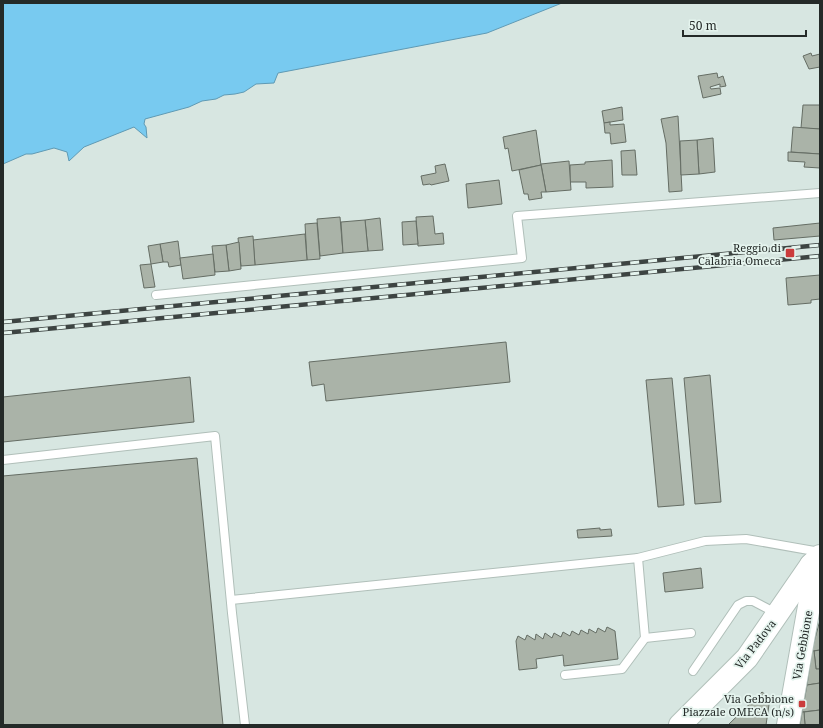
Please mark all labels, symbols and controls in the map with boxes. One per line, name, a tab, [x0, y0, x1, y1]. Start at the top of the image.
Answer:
scale bar	[683, 12, 806, 38]
text: 50 m	[689, 17, 717, 34]
place label: Reggio di Calabria Omeca	[698, 240, 781, 268]
marker: Reggio di Calabria Omeca	[784, 247, 796, 259]
street label: Via Gebbione	[789, 609, 815, 681]
street label: Via Padova	[731, 616, 779, 672]
place label: Via Gebbione Piazzale OMECA (n/s)	[683, 691, 794, 719]
marker: Via Gebbione Piazzale OMECA (n/s)	[797, 699, 807, 709]

